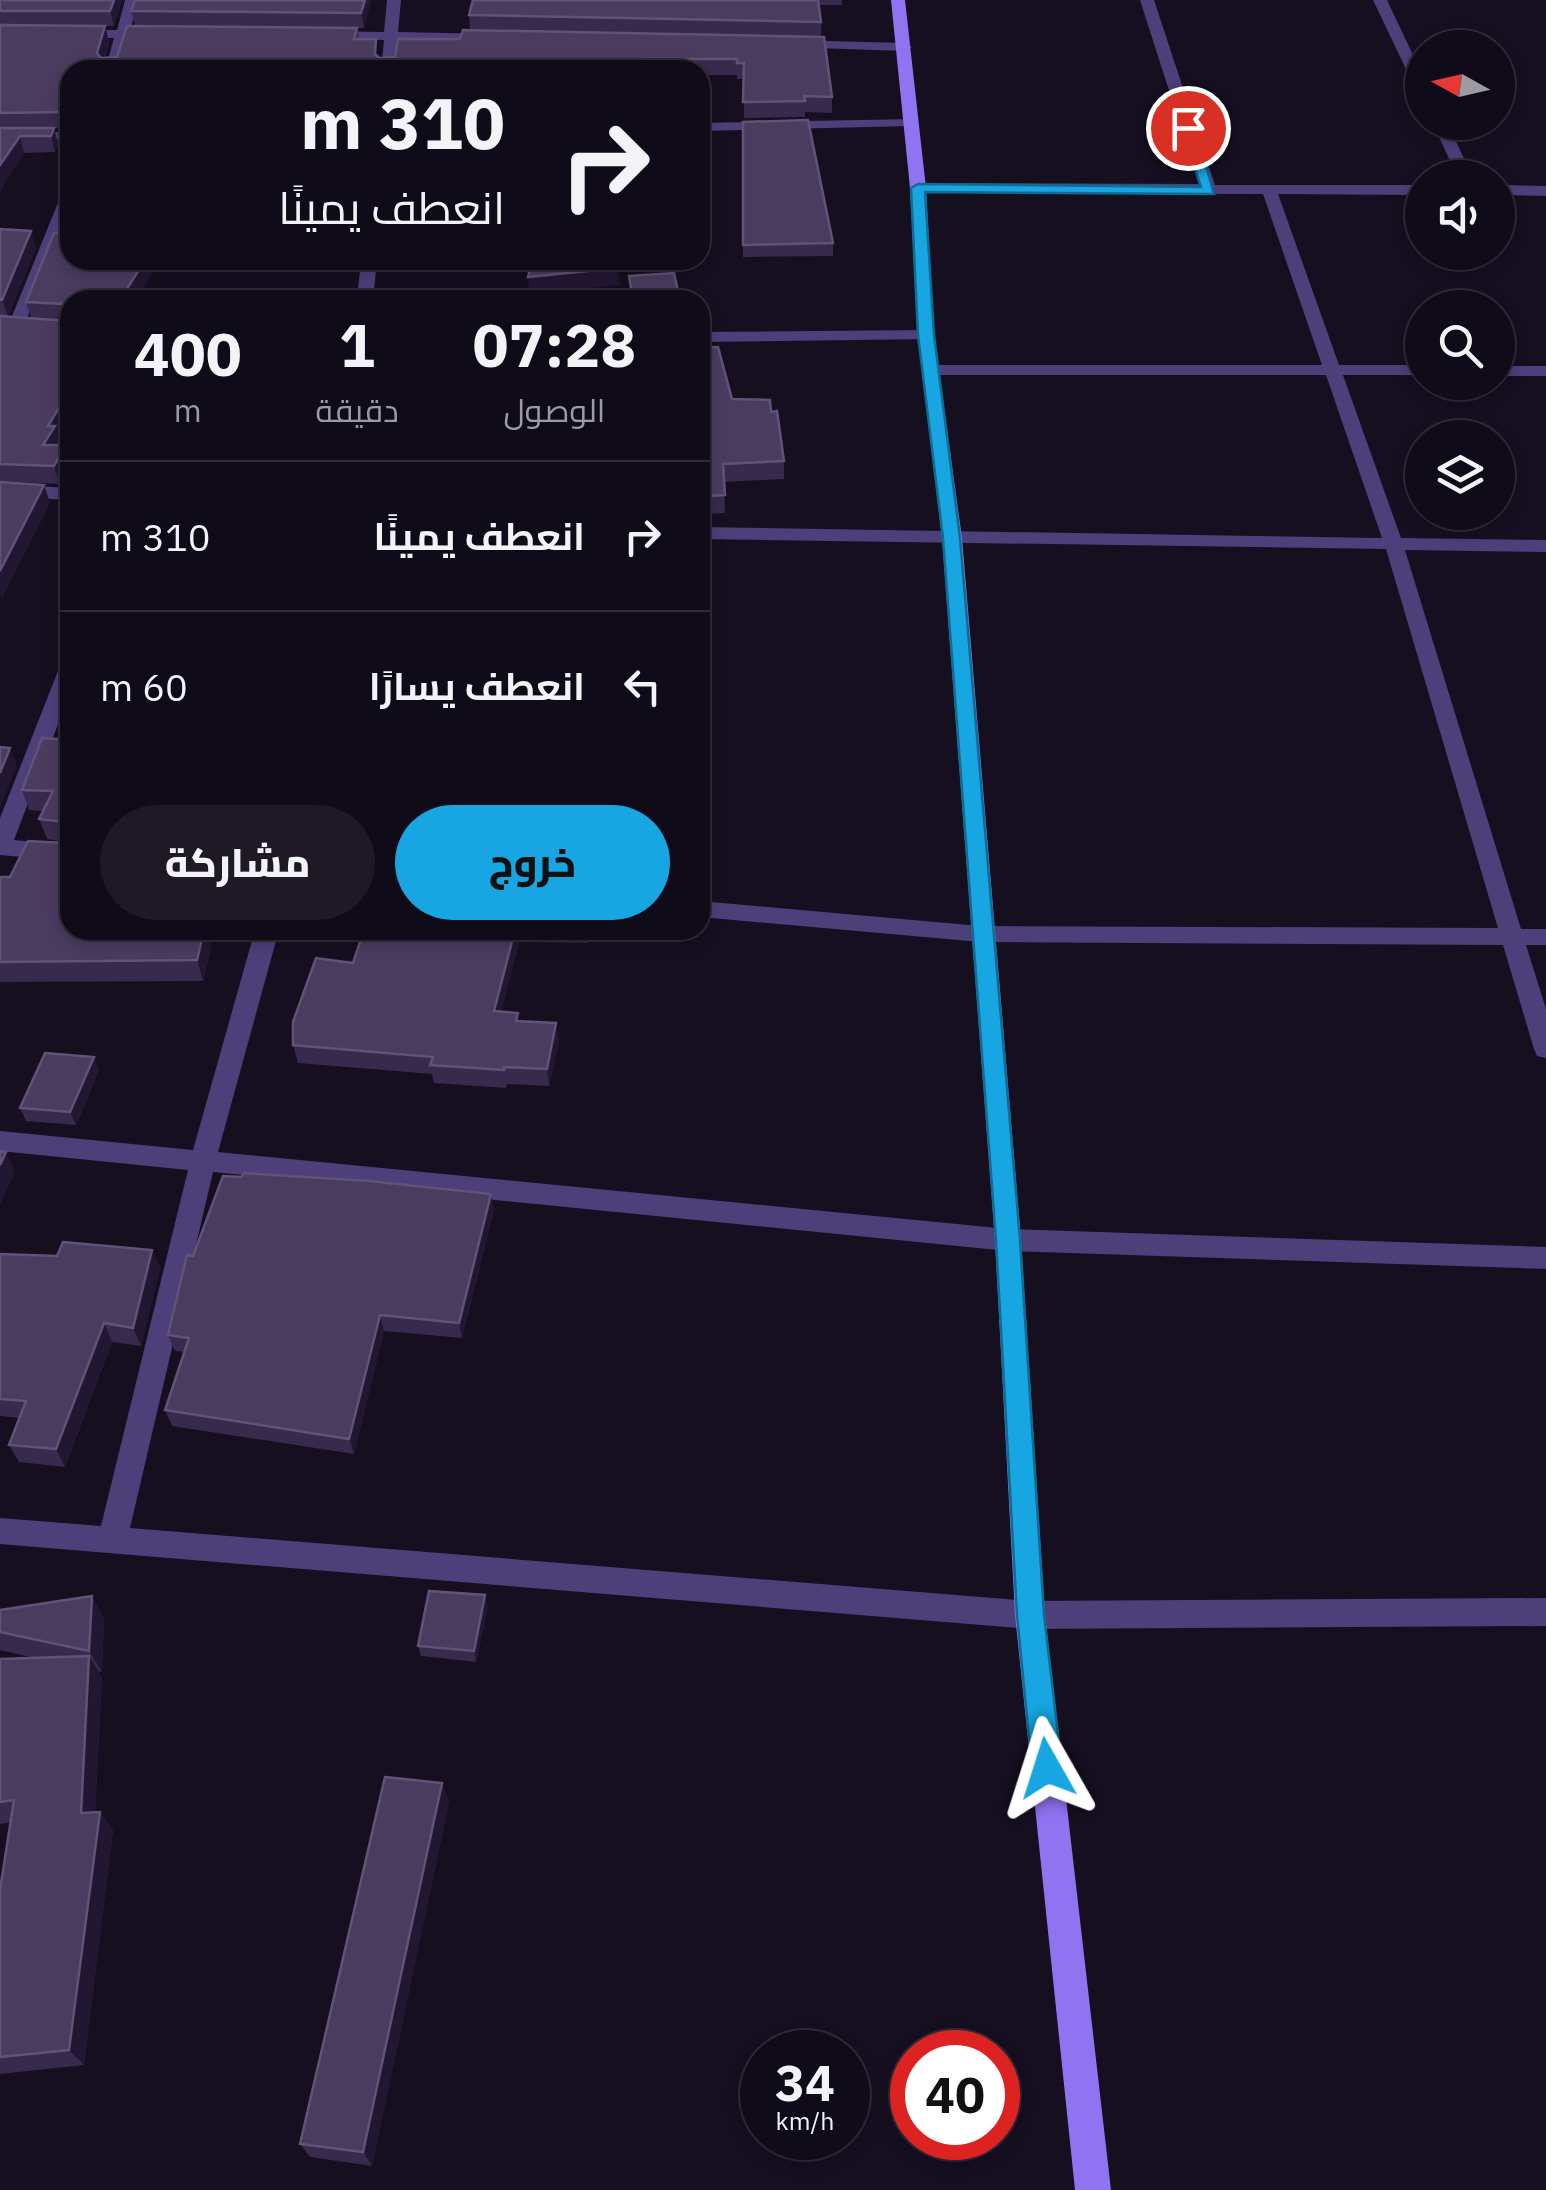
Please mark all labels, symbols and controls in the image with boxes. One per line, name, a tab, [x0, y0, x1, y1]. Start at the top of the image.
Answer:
north arrow	[1405, 30, 1515, 140]
map controls	[1405, 30, 1515, 530]
text: 310 m	[300, 77, 505, 168]
pin	[1146, 86, 1231, 171]
icon: right	[540, 100, 670, 230]
icon: arrive	[1161, 101, 1216, 156]
button: sound	[1405, 160, 1515, 270]
text: انعطف يمينًا	[278, 178, 505, 236]
button: search	[1405, 290, 1515, 400]
text: 1	[339, 305, 375, 384]
text: 07:28	[472, 305, 636, 384]
text: 400	[134, 314, 242, 393]
text: m	[174, 389, 202, 431]
text: دقيقة	[315, 389, 399, 431]
text: الوصول	[503, 389, 605, 431]
button: layers	[1405, 420, 1515, 530]
icon: right	[615, 509, 670, 564]
text: انعطف يمينًا	[373, 511, 585, 560]
text: 310 m	[100, 512, 211, 561]
icon: left	[615, 659, 670, 714]
text: انعطف يسارًا	[369, 661, 585, 710]
text: 60 m	[100, 662, 188, 711]
button: مشاركة	[100, 805, 375, 920]
button: خروج	[395, 805, 670, 920]
position arrow	[995, 1716, 1099, 1820]
speed limit sign: 40	[890, 2030, 1020, 2160]
text: 34	[775, 2050, 835, 2115]
text: km/h	[776, 2104, 834, 2137]

